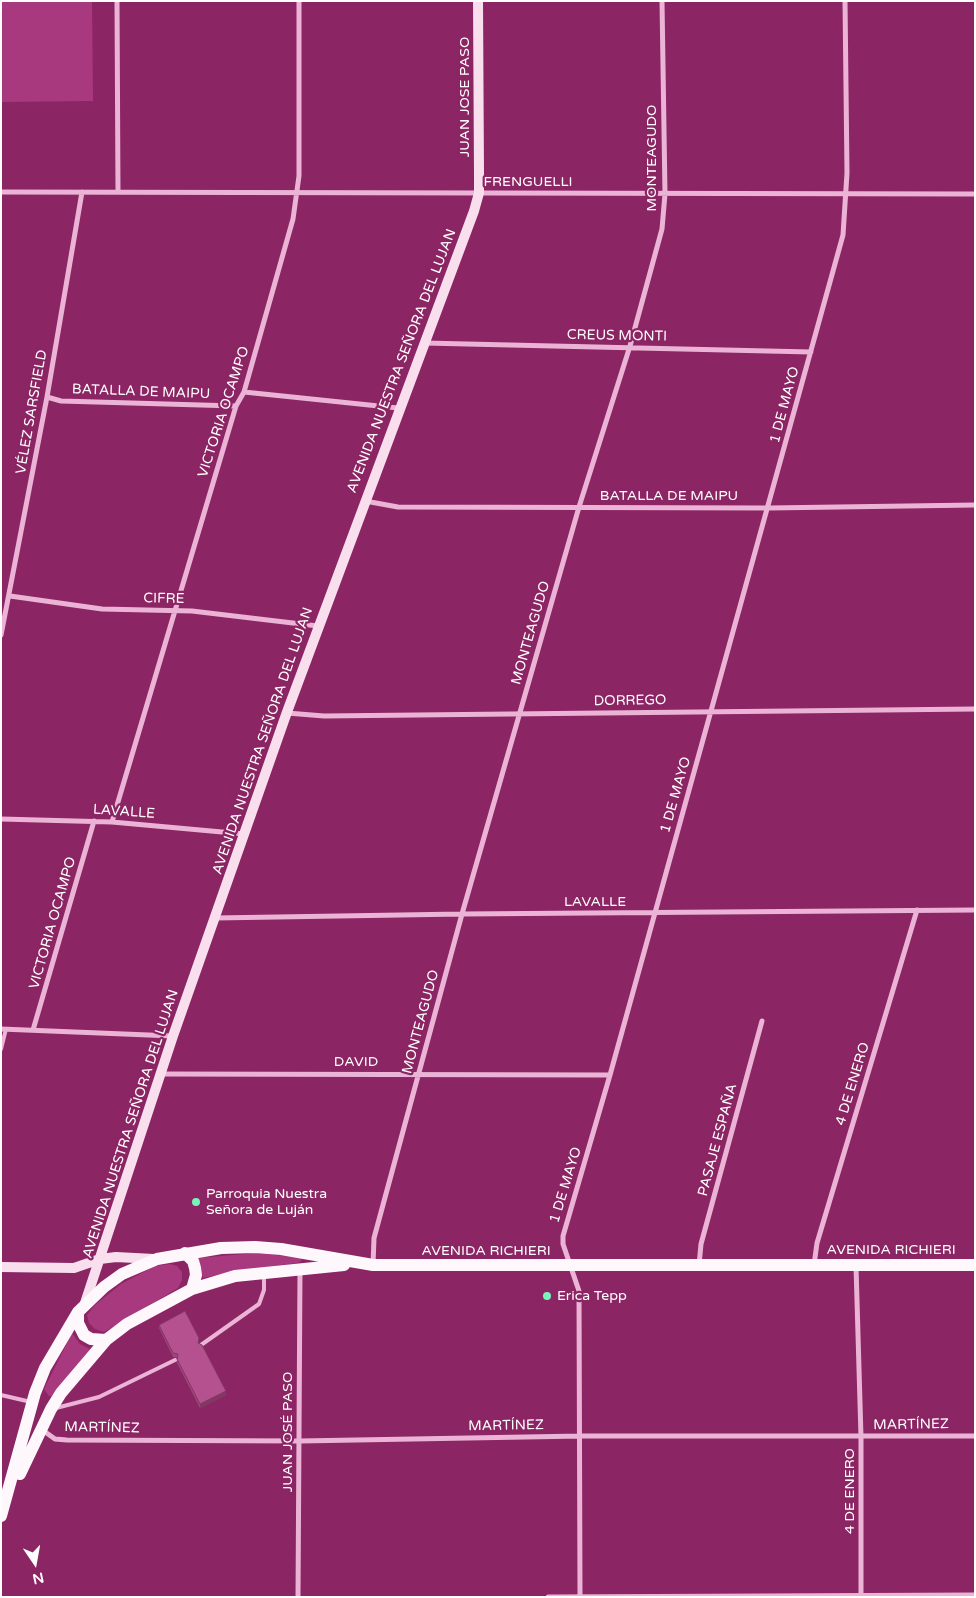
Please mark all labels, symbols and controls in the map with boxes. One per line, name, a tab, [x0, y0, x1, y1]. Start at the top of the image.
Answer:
street label: JUAN JOSE PASO	[457, 37, 473, 157]
street label: MONTEAGUDO	[644, 105, 660, 211]
street label: FRENGUELLI	[484, 174, 572, 190]
street label: AVENIDA NUESTRA SEÑORA DEL LUJAN	[344, 227, 460, 495]
street label: CREUS MONTI	[567, 327, 667, 345]
street label: VICTORIA OCAMPO	[195, 344, 253, 480]
street label: VÉLEZ SARSFIELD	[13, 349, 51, 475]
street label: 1 DE MAYO	[767, 365, 803, 445]
street label: BATALLA DE MAIPU	[72, 381, 210, 403]
street label: BATALLA DE MAIPU	[600, 488, 738, 504]
street label: MONTEAGUDO	[508, 579, 554, 687]
street label: CIFRE	[143, 590, 185, 608]
street label: AVENIDA NUESTRA SEÑORA DEL LUJAN	[209, 605, 317, 877]
street label: DORREGO	[594, 692, 666, 710]
street label: 1 DE MAYO	[657, 755, 695, 835]
street label: LAVALLE	[92, 801, 156, 823]
street label: VICTORIA OCAMPO	[26, 855, 80, 991]
street label: LAVALLE	[564, 894, 626, 910]
street label: MONTEAGUDO	[399, 968, 443, 1076]
street label: AVENIDA NUESTRA SEÑORA DEL LUJAN	[80, 988, 182, 1260]
street label: 4 DE ENERO	[832, 1040, 874, 1128]
street label: DAVID	[334, 1054, 378, 1070]
street label: PASAJE ESPAÑA	[695, 1082, 741, 1198]
street label: 1 DE MAYO	[546, 1145, 586, 1225]
place label: Parroquia Nuestra Señora de Luján	[206, 1186, 327, 1218]
marker: Parroquia Nuestra Señora de Luján	[190, 1196, 202, 1208]
street label: AVENIDA RICHIERI	[826, 1242, 956, 1258]
street label: AVENIDA RICHIERI	[421, 1243, 551, 1259]
place label: Erica Tepp	[557, 1288, 627, 1304]
marker: Erica Tepp	[541, 1290, 553, 1302]
street label: JUAN JOSÉ PASO	[280, 1372, 296, 1492]
street label: MARTÍNEZ	[873, 1416, 949, 1434]
street label: MARTÍNEZ	[468, 1417, 544, 1435]
street label: MARTÍNEZ	[64, 1419, 140, 1437]
street label: 4 DE ENERO	[842, 1448, 858, 1534]
north arrow	[10, 1538, 60, 1588]
text: N	[31, 1569, 45, 1588]

